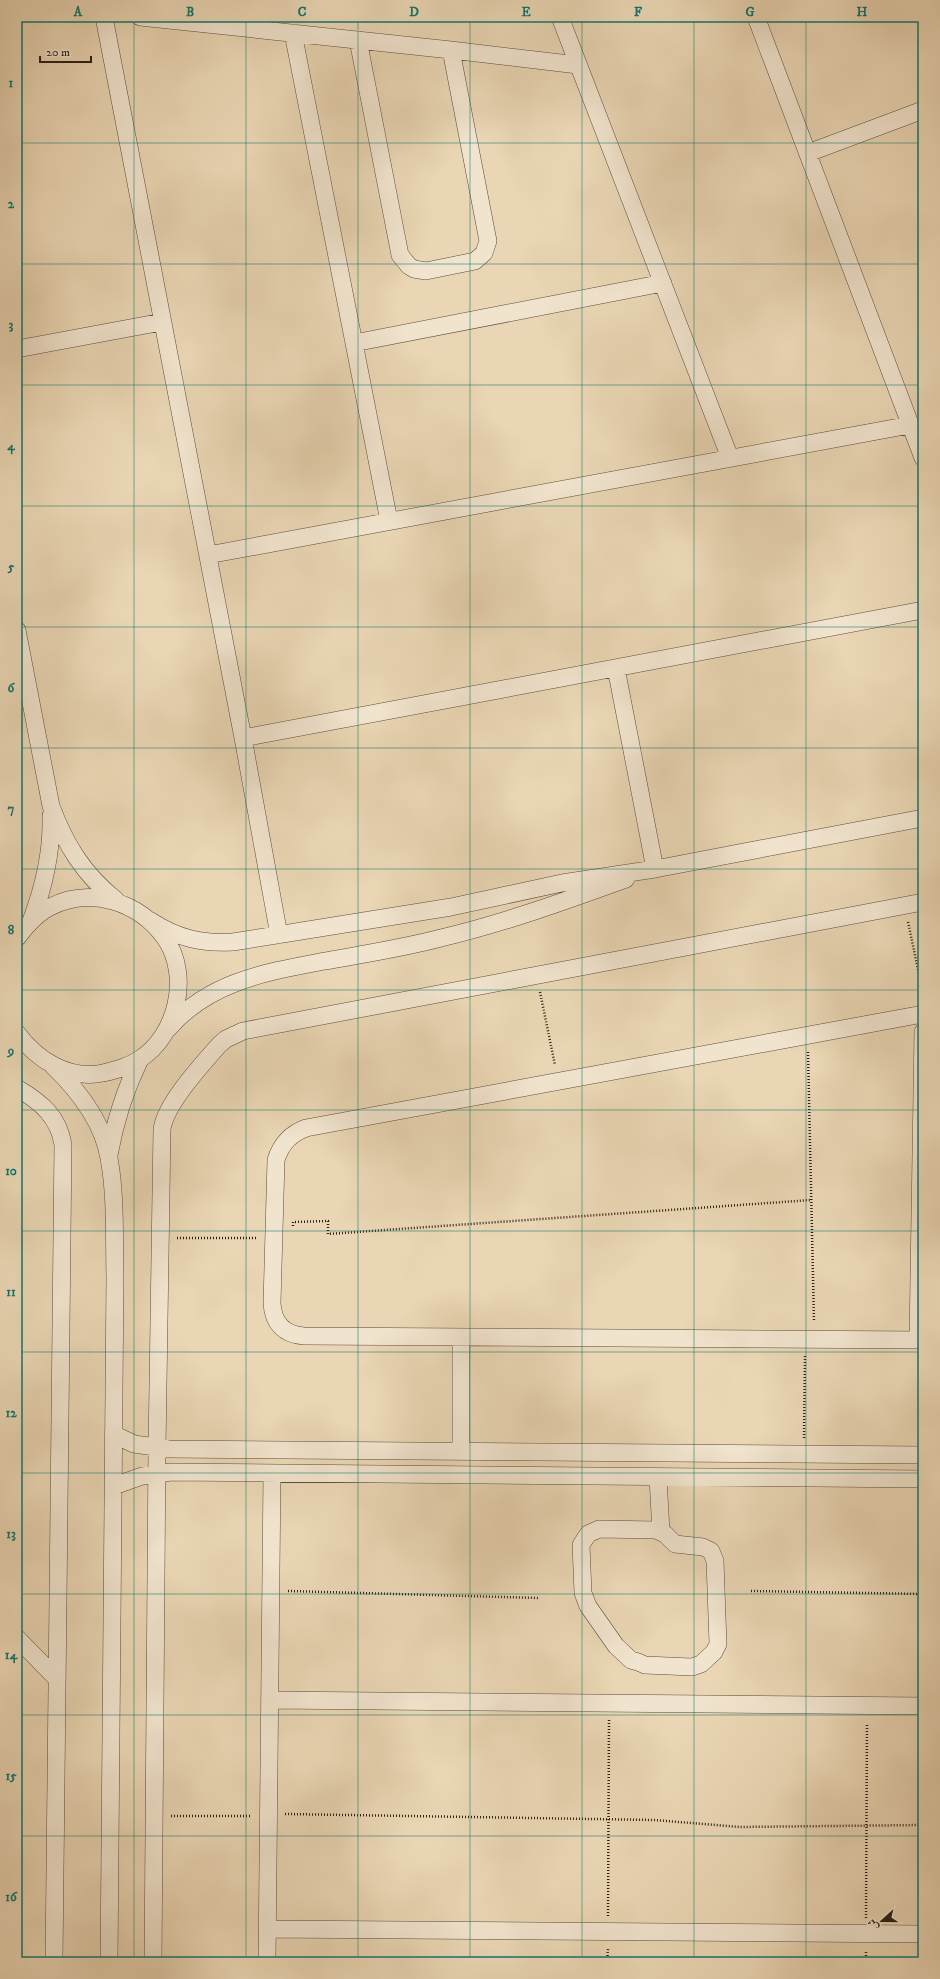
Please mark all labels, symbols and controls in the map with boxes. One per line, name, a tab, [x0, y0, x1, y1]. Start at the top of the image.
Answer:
text: A	[73, 4, 83, 20]
text: B	[186, 4, 194, 20]
text: C	[298, 4, 307, 20]
text: D	[409, 4, 419, 20]
text: E	[521, 4, 531, 20]
text: F	[634, 4, 643, 20]
text: G	[745, 4, 755, 20]
text: H	[857, 4, 868, 20]
scale bar	[40, 38, 91, 64]
text: 20 m	[46, 45, 70, 60]
text: 1	[9, 75, 14, 91]
text: 2	[8, 196, 15, 212]
text: 3	[9, 317, 14, 333]
text: 4	[6, 438, 15, 455]
text: 5	[7, 559, 15, 575]
text: 6	[8, 680, 16, 696]
text: 7	[8, 801, 15, 817]
text: 8	[8, 922, 15, 938]
text: 9	[7, 1043, 14, 1059]
text: 10	[5, 1163, 17, 1179]
text: 11	[6, 1284, 16, 1300]
text: 12	[5, 1405, 17, 1421]
text: 13	[6, 1526, 16, 1542]
text: 14	[5, 1647, 18, 1664]
text: 15	[5, 1768, 17, 1784]
text: 16	[5, 1889, 18, 1905]
north arrow	[862, 1901, 902, 1941]
text: ش	[865, 1917, 882, 1932]

